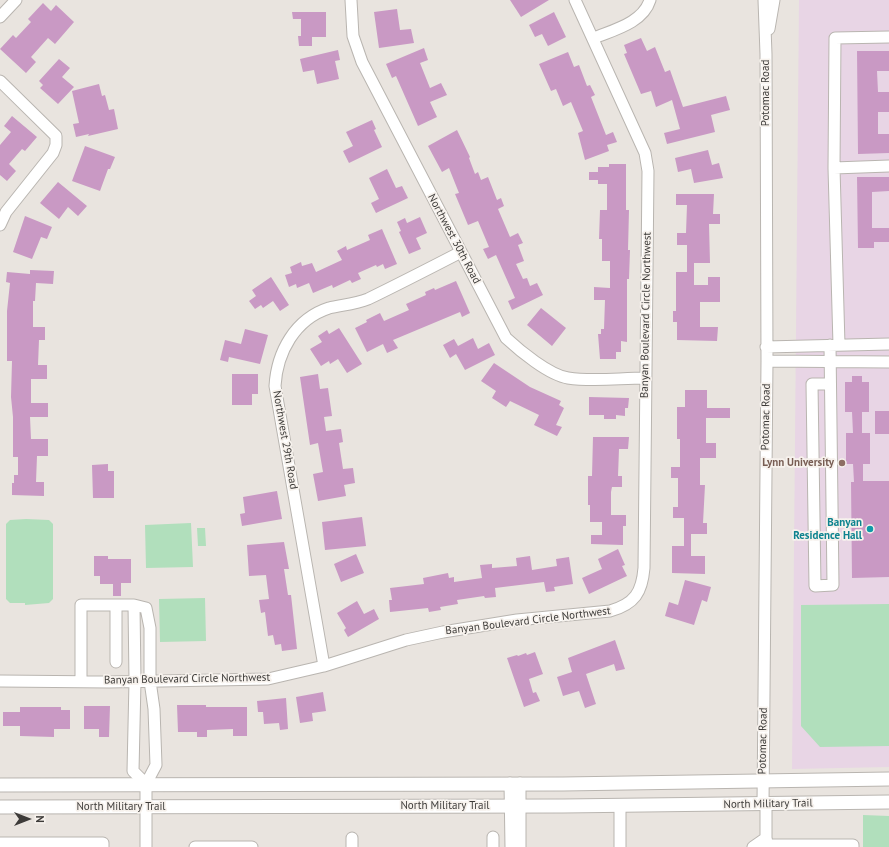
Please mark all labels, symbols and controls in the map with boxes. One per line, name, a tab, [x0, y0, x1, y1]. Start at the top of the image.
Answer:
street label: Potomac Road	[759, 60, 773, 126]
street label: Northwest 30th Road	[425, 192, 483, 286]
street label: Banyan Boulevard Circle Northwest	[638, 232, 654, 398]
street label: Potomac Road	[759, 384, 773, 450]
street label: Northwest 29th Road	[270, 390, 300, 490]
place label: Lynn University	[762, 456, 834, 470]
marker: Lynn University	[837, 458, 847, 468]
place label: Banyan Residence Hall	[793, 516, 862, 542]
marker: Banyan Residence Hall	[865, 524, 875, 534]
street label: Banyan Boulevard Circle Northwest	[445, 604, 611, 638]
street label: Banyan Boulevard Circle Northwest	[104, 671, 270, 687]
street label: Potomac Road	[756, 708, 770, 774]
street label: North Military Trail	[723, 797, 813, 811]
north arrow	[8, 799, 48, 839]
street label: North Military Trail	[400, 799, 490, 813]
street label: North Military Trail	[76, 800, 166, 814]
text: N	[33, 815, 47, 823]

